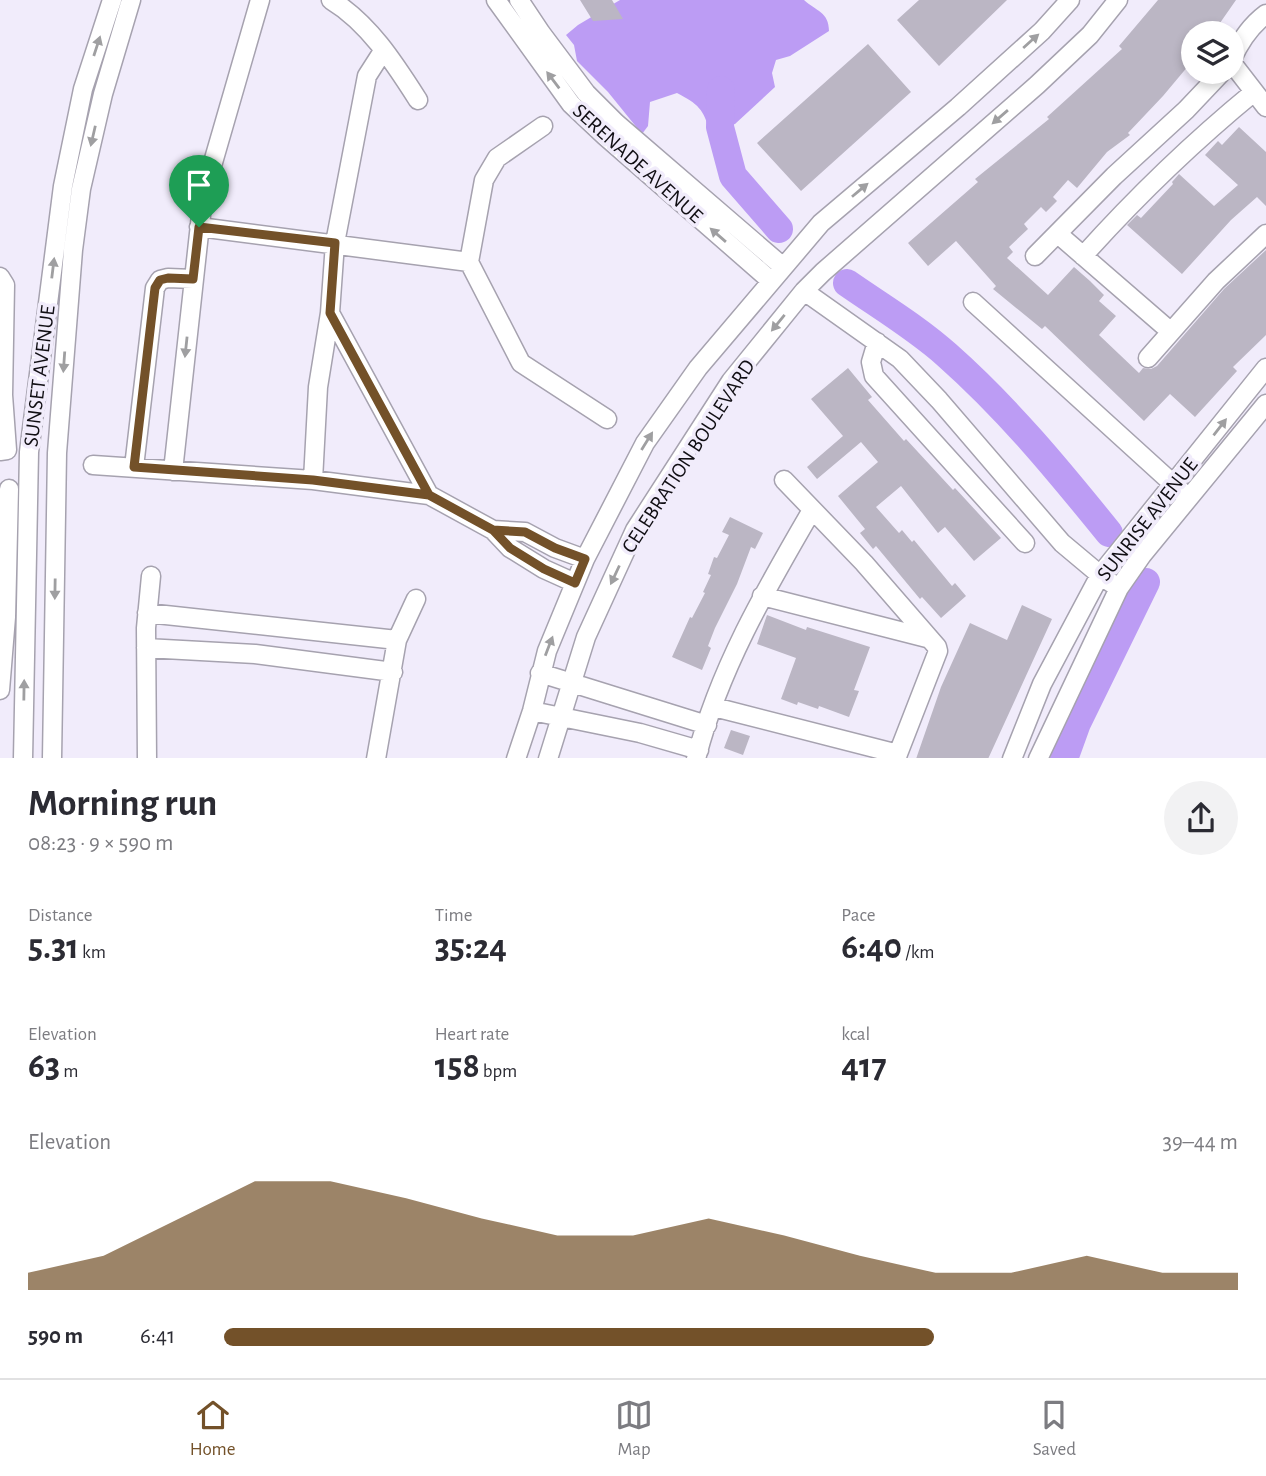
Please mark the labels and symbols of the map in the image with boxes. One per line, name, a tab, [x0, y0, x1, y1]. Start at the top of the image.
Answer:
one-way arrow	[1022, 33, 1040, 49]
one-way arrow	[92, 35, 103, 56]
one-way arrow	[546, 71, 561, 89]
street label: SERENADE AVENUE	[569, 100, 707, 227]
one-way arrow	[991, 109, 1009, 125]
one-way arrow	[88, 125, 99, 147]
pin	[169, 155, 229, 227]
one-way arrow	[851, 183, 868, 198]
one-way arrow	[710, 228, 727, 243]
one-way arrow	[47, 257, 58, 279]
street label: SUNSET AVENUE	[20, 304, 59, 448]
one-way arrow	[771, 315, 786, 332]
one-way arrow	[180, 336, 191, 358]
one-way arrow	[58, 351, 69, 373]
street label: CELEBRATION BOULEVARD	[618, 356, 759, 557]
one-way arrow	[1212, 418, 1227, 436]
one-way arrow	[641, 432, 654, 451]
street label: SUNRISE AVENUE	[1093, 454, 1202, 585]
one-way arrow	[609, 565, 620, 585]
one-way arrow	[49, 578, 61, 600]
one-way arrow	[544, 636, 555, 657]
one-way arrow	[18, 679, 30, 701]

